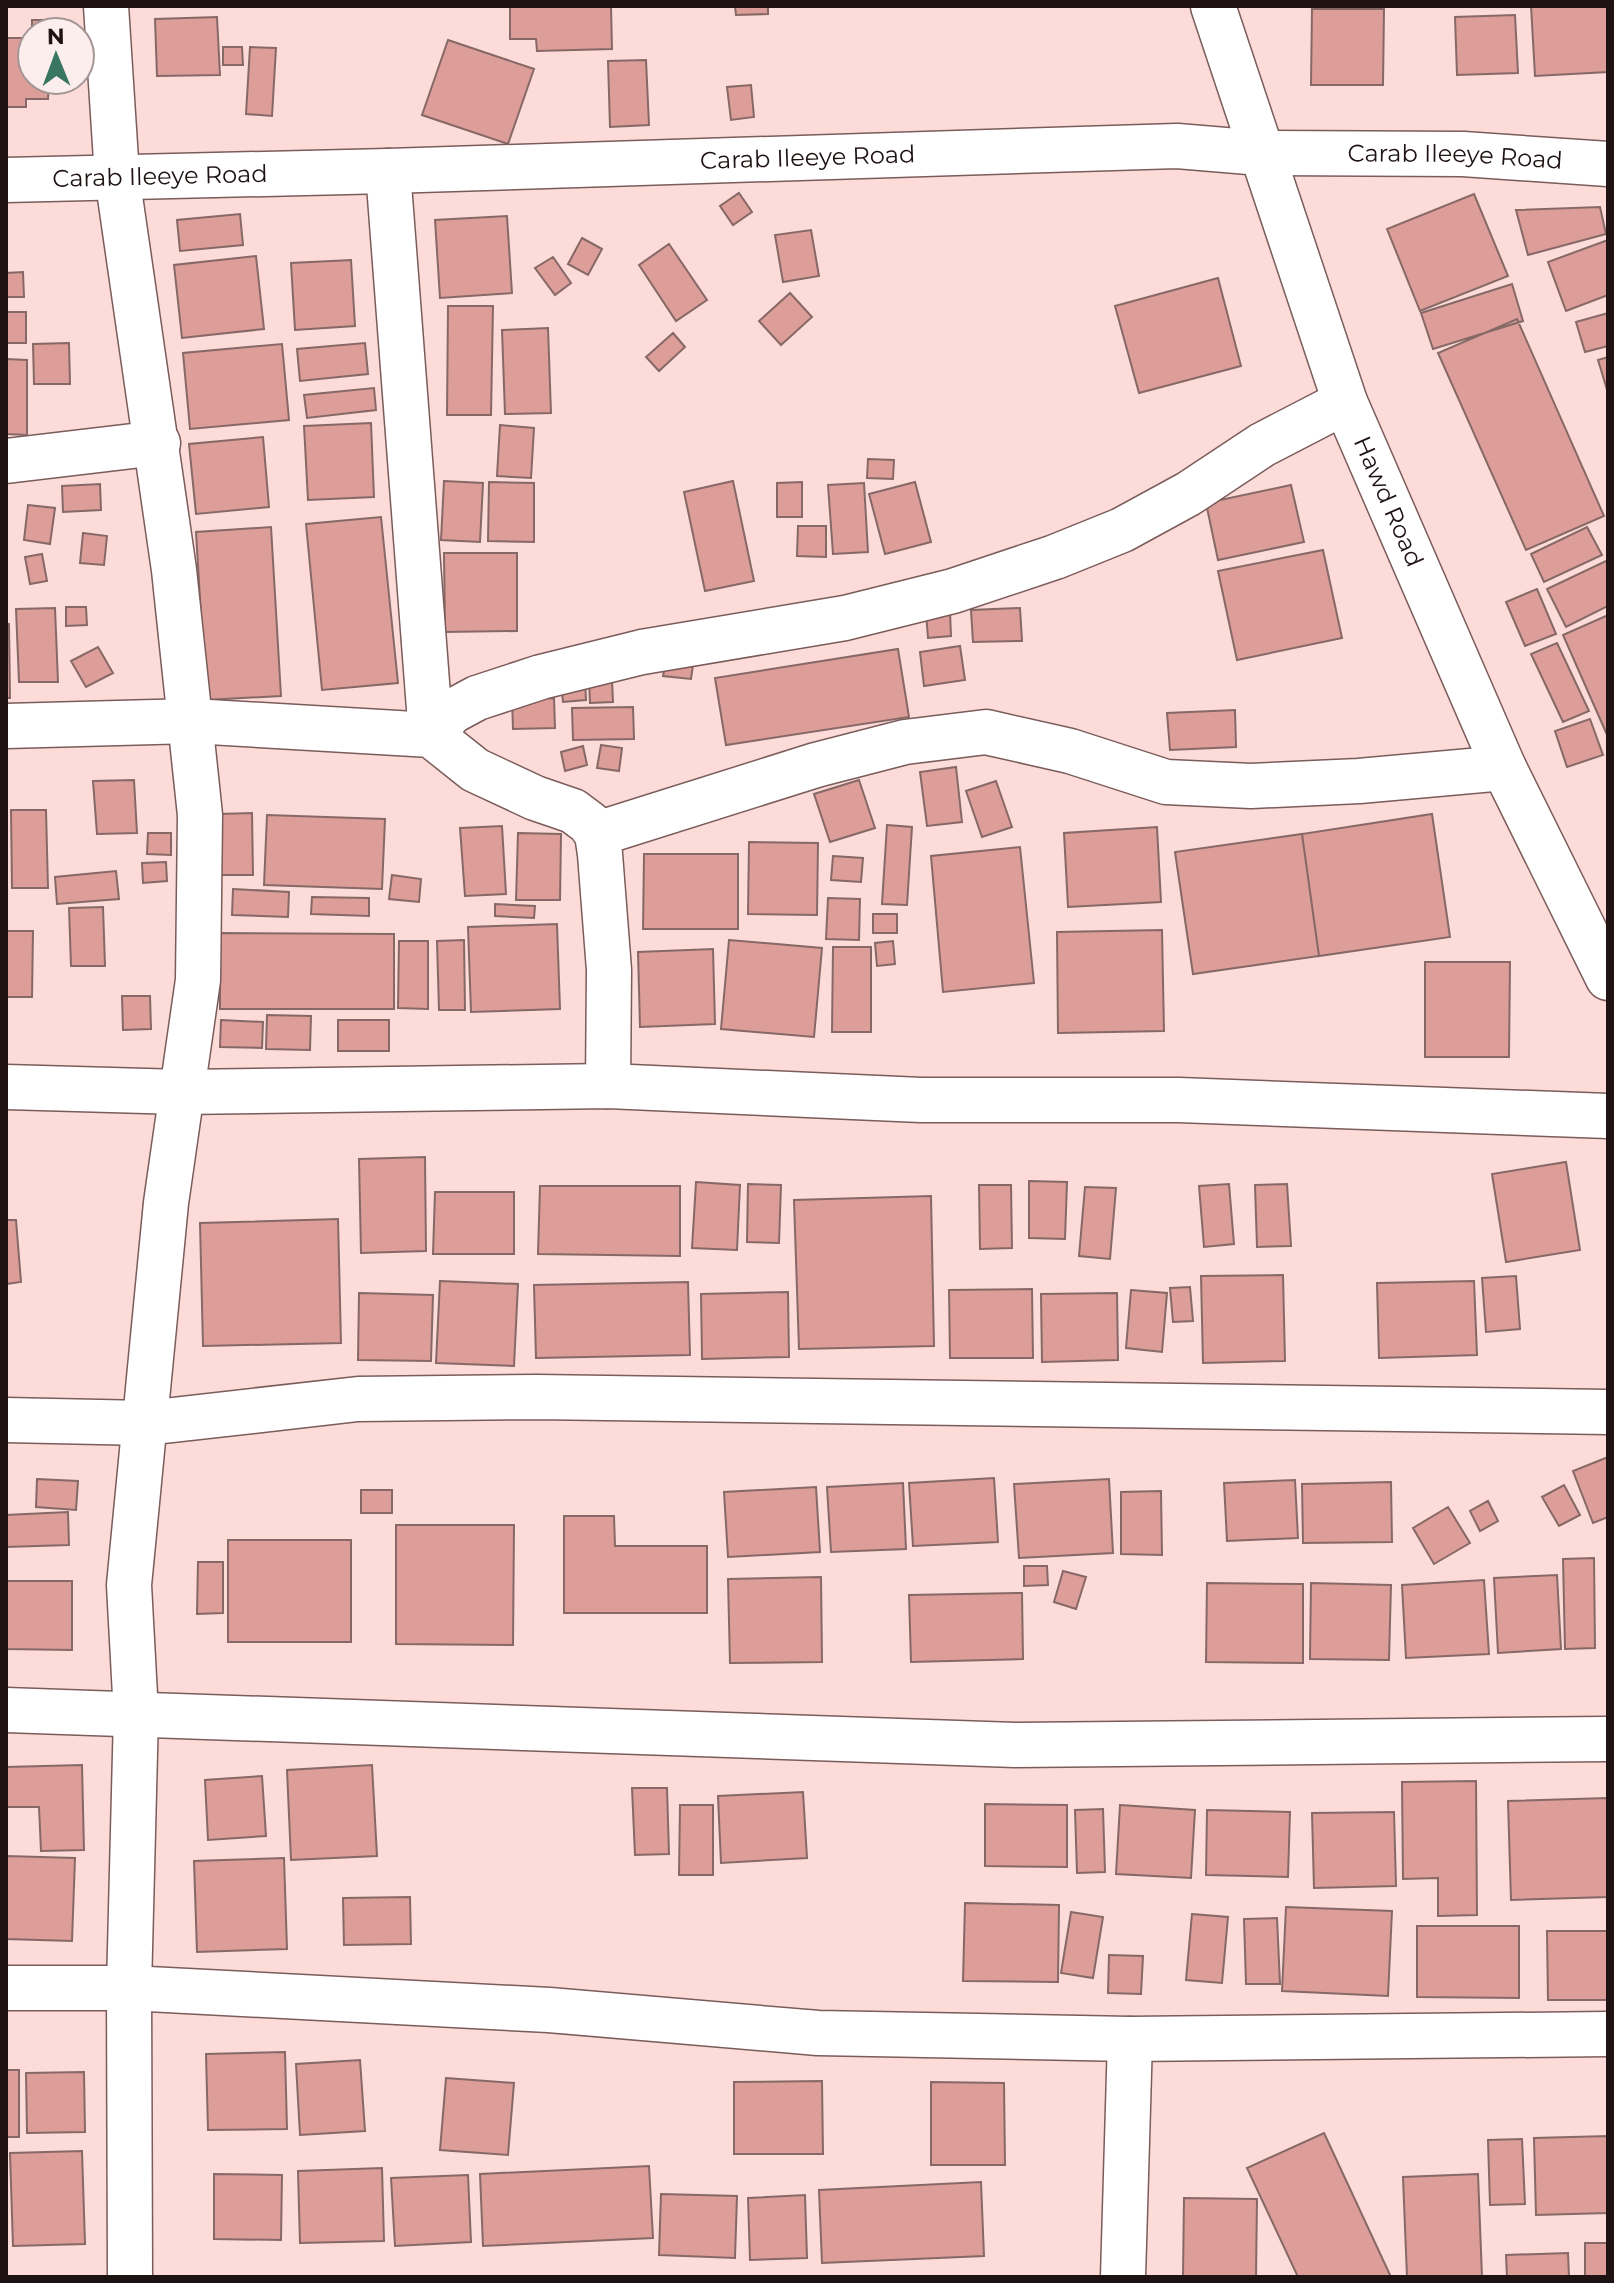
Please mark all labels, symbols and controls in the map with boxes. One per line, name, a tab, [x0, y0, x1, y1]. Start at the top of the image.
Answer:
north arrow	[16, 16, 96, 96]
text: N	[47, 23, 65, 50]
street label: Carab Ileeye Road	[1348, 138, 1564, 175]
street label: Carab Ileeye Road	[700, 139, 916, 175]
street label: Carab Ileeye Road	[52, 159, 268, 193]
street label: Hawd Road	[1348, 432, 1430, 571]

